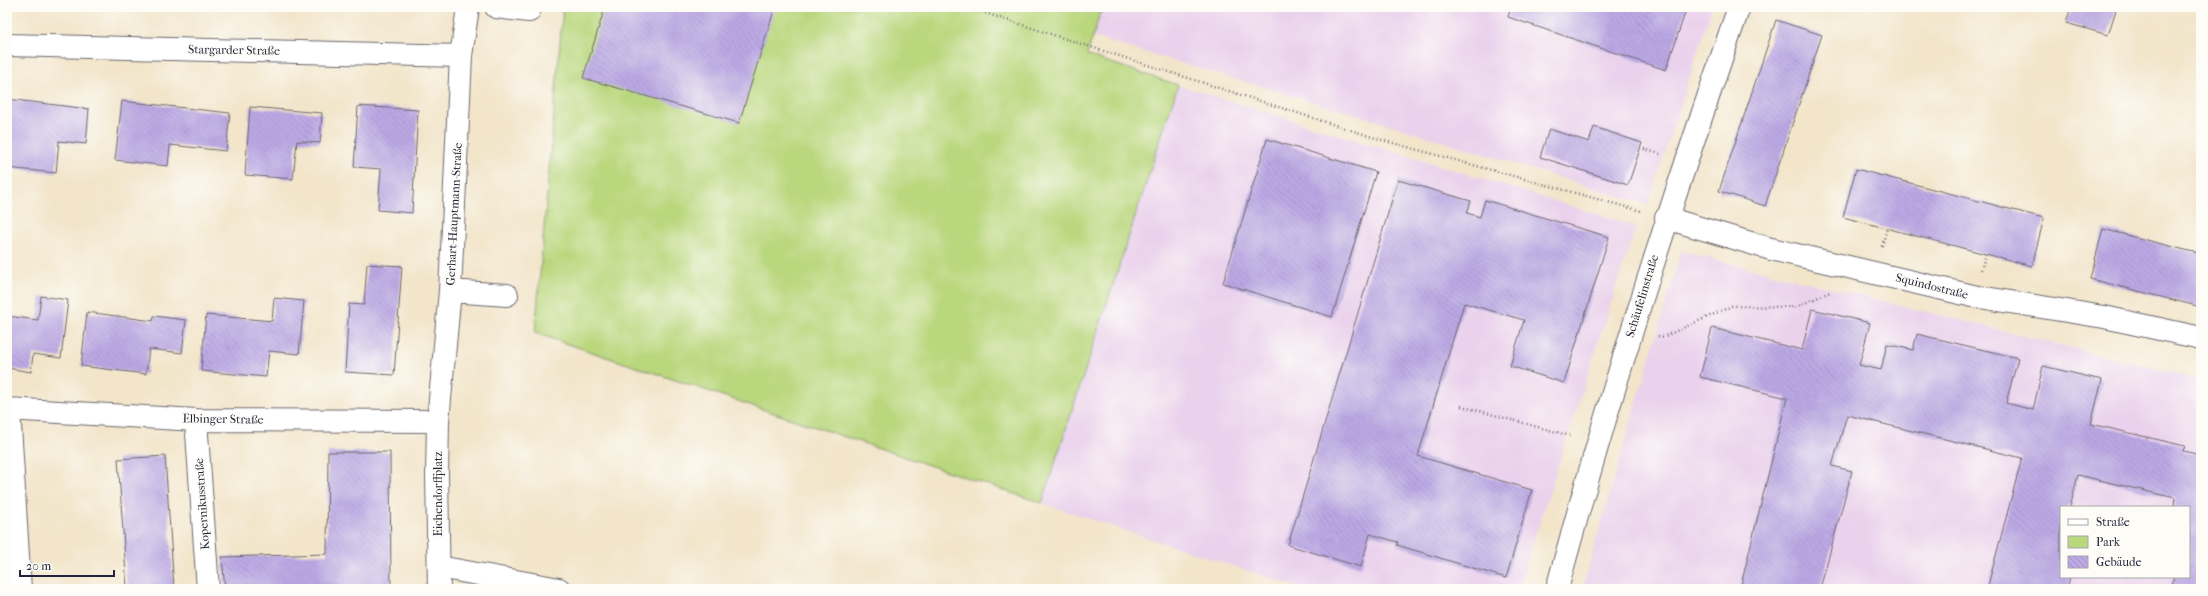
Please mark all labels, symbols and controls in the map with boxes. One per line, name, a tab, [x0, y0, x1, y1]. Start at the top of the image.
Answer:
street label: Stargarder Straße	[188, 42, 280, 58]
street label: Gerhart-Hauptmann-Straße	[443, 142, 465, 286]
street label: Schäufelinstraße	[1623, 253, 1661, 339]
street label: Squindostraße	[1894, 270, 1970, 302]
street label: Elbinger Straße	[182, 411, 264, 427]
street label: Eichendorffplatz	[431, 451, 445, 537]
street label: Kopernikusstraße	[192, 458, 212, 550]
legend	[2060, 506, 2190, 578]
text: Straße	[2096, 515, 2130, 529]
text: Park	[2096, 535, 2121, 549]
scale bar	[20, 552, 114, 578]
text: Gebäude	[2096, 555, 2141, 569]
text: 20 m	[26, 559, 51, 573]

